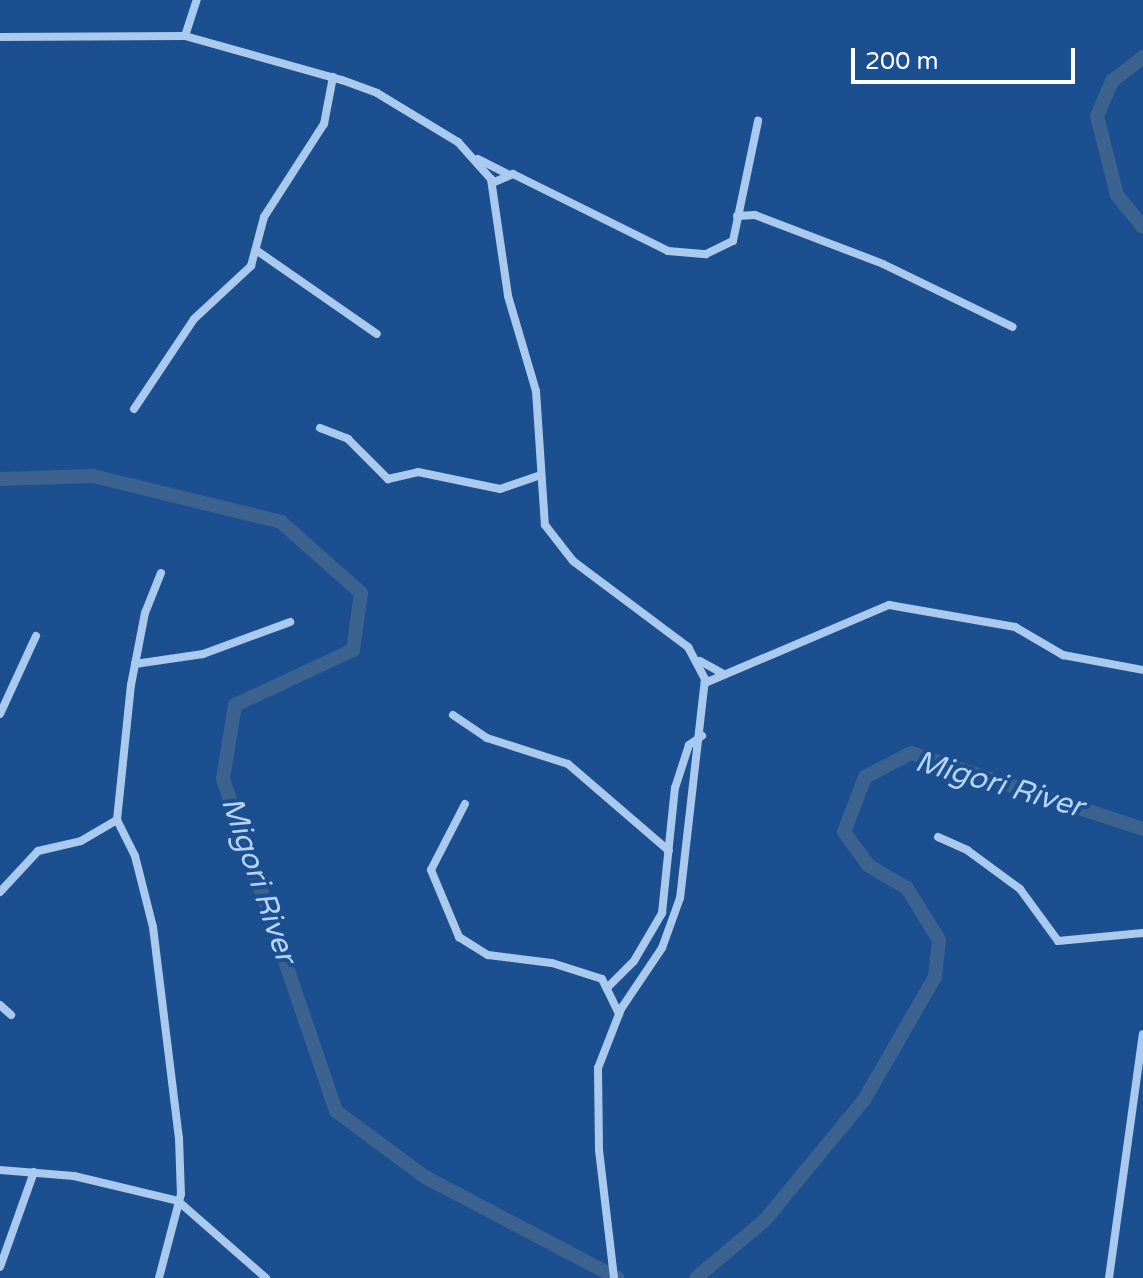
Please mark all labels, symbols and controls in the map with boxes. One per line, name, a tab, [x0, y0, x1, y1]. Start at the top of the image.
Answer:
scale bar	[855, 32, 1079, 82]
text: 200 m	[865, 47, 939, 76]
water label: Migori River	[911, 744, 1087, 826]
water label: Migori River	[213, 792, 303, 968]

